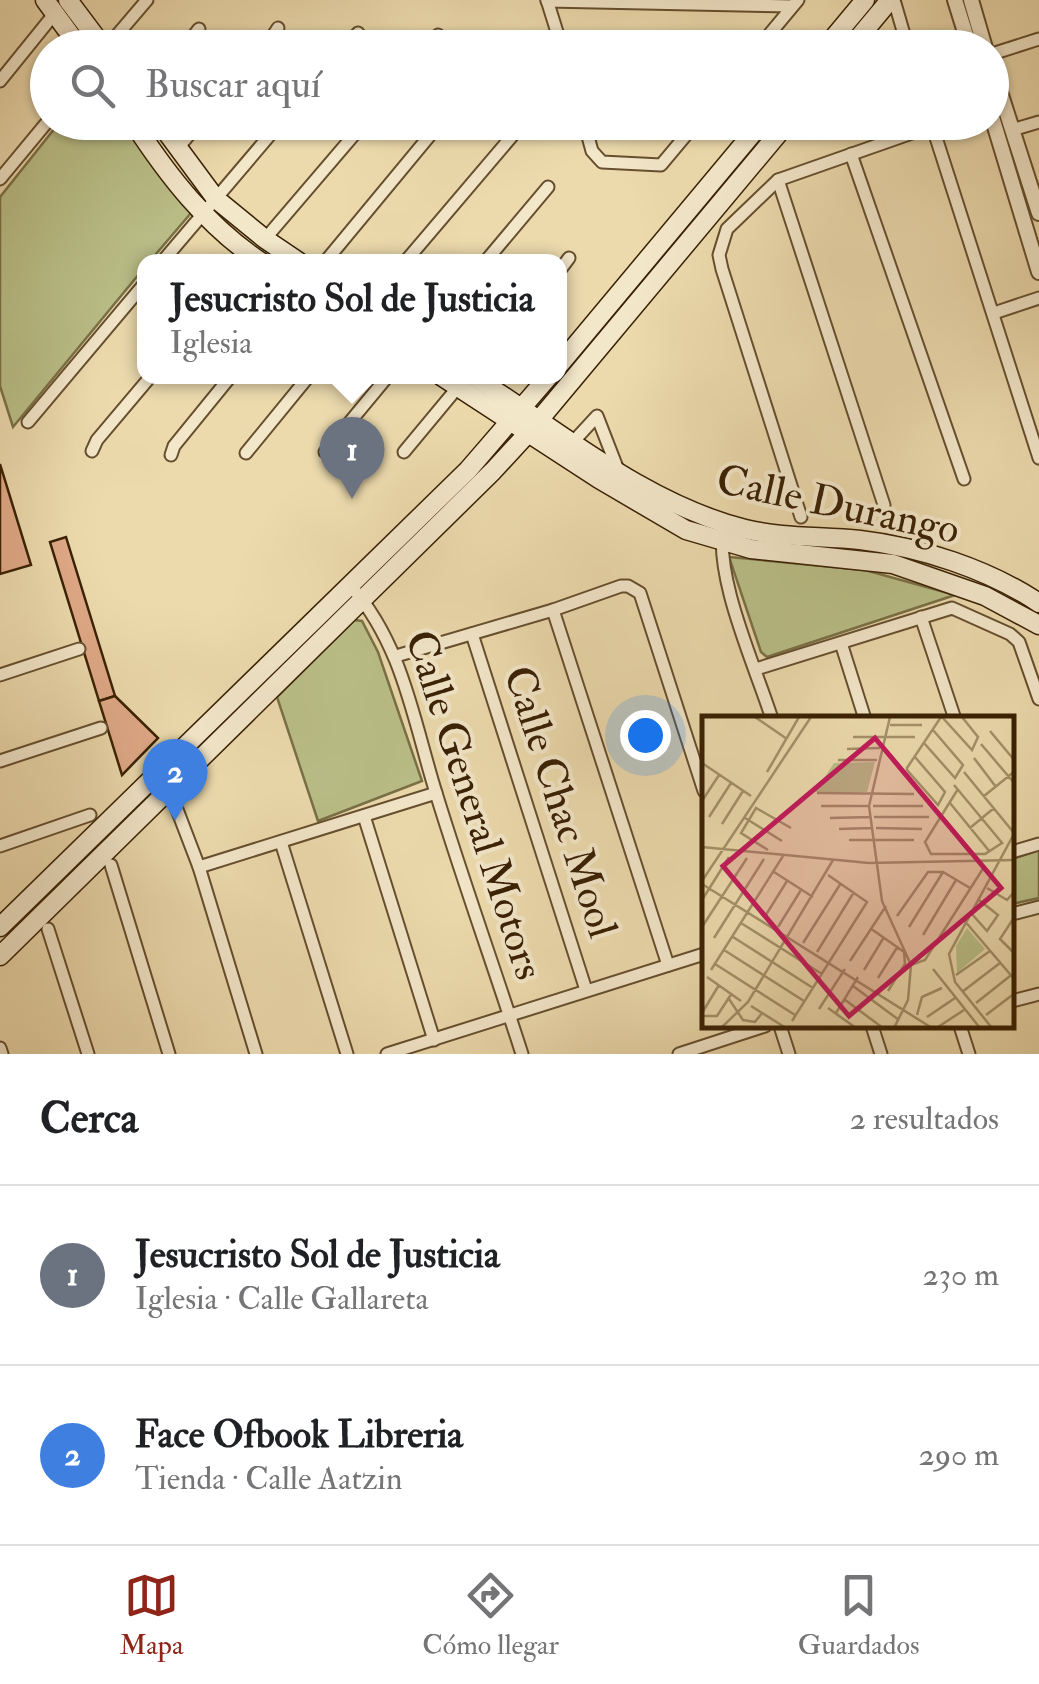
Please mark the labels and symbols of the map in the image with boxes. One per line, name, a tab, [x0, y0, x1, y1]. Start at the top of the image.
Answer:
pin: 1	[320, 416, 384, 499]
street label: Calle Durango	[712, 454, 964, 556]
street label: Calle General Motors	[393, 624, 555, 986]
street label: Calle Chac Mool	[492, 660, 628, 944]
your location	[620, 710, 671, 761]
inset map	[702, 716, 1014, 1029]
pin: 2	[142, 738, 208, 821]

